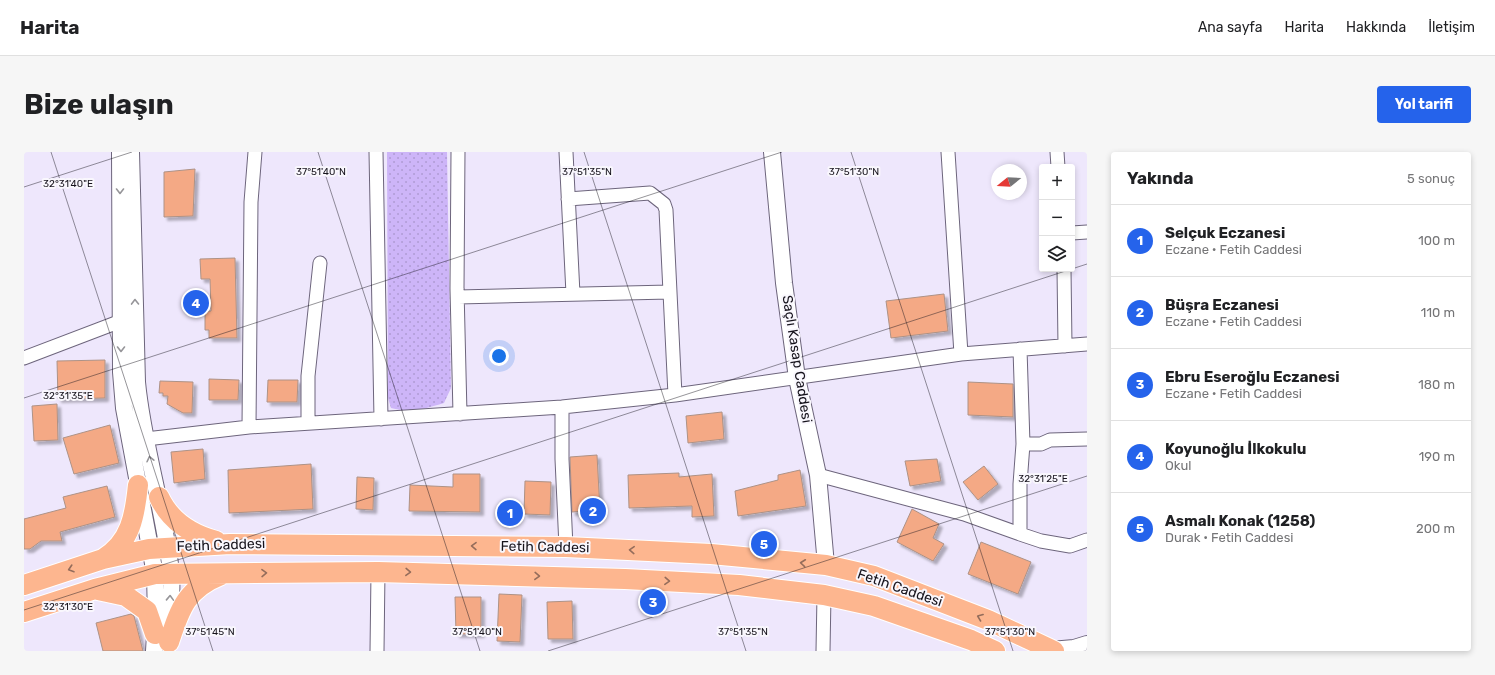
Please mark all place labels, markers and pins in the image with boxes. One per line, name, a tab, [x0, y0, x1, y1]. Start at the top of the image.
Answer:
pin: 4	[183, 288, 209, 318]
pin: 2	[580, 496, 606, 526]
pin: 1	[497, 498, 523, 528]
pin: 5	[751, 529, 777, 559]
pin: 3	[640, 587, 666, 617]

